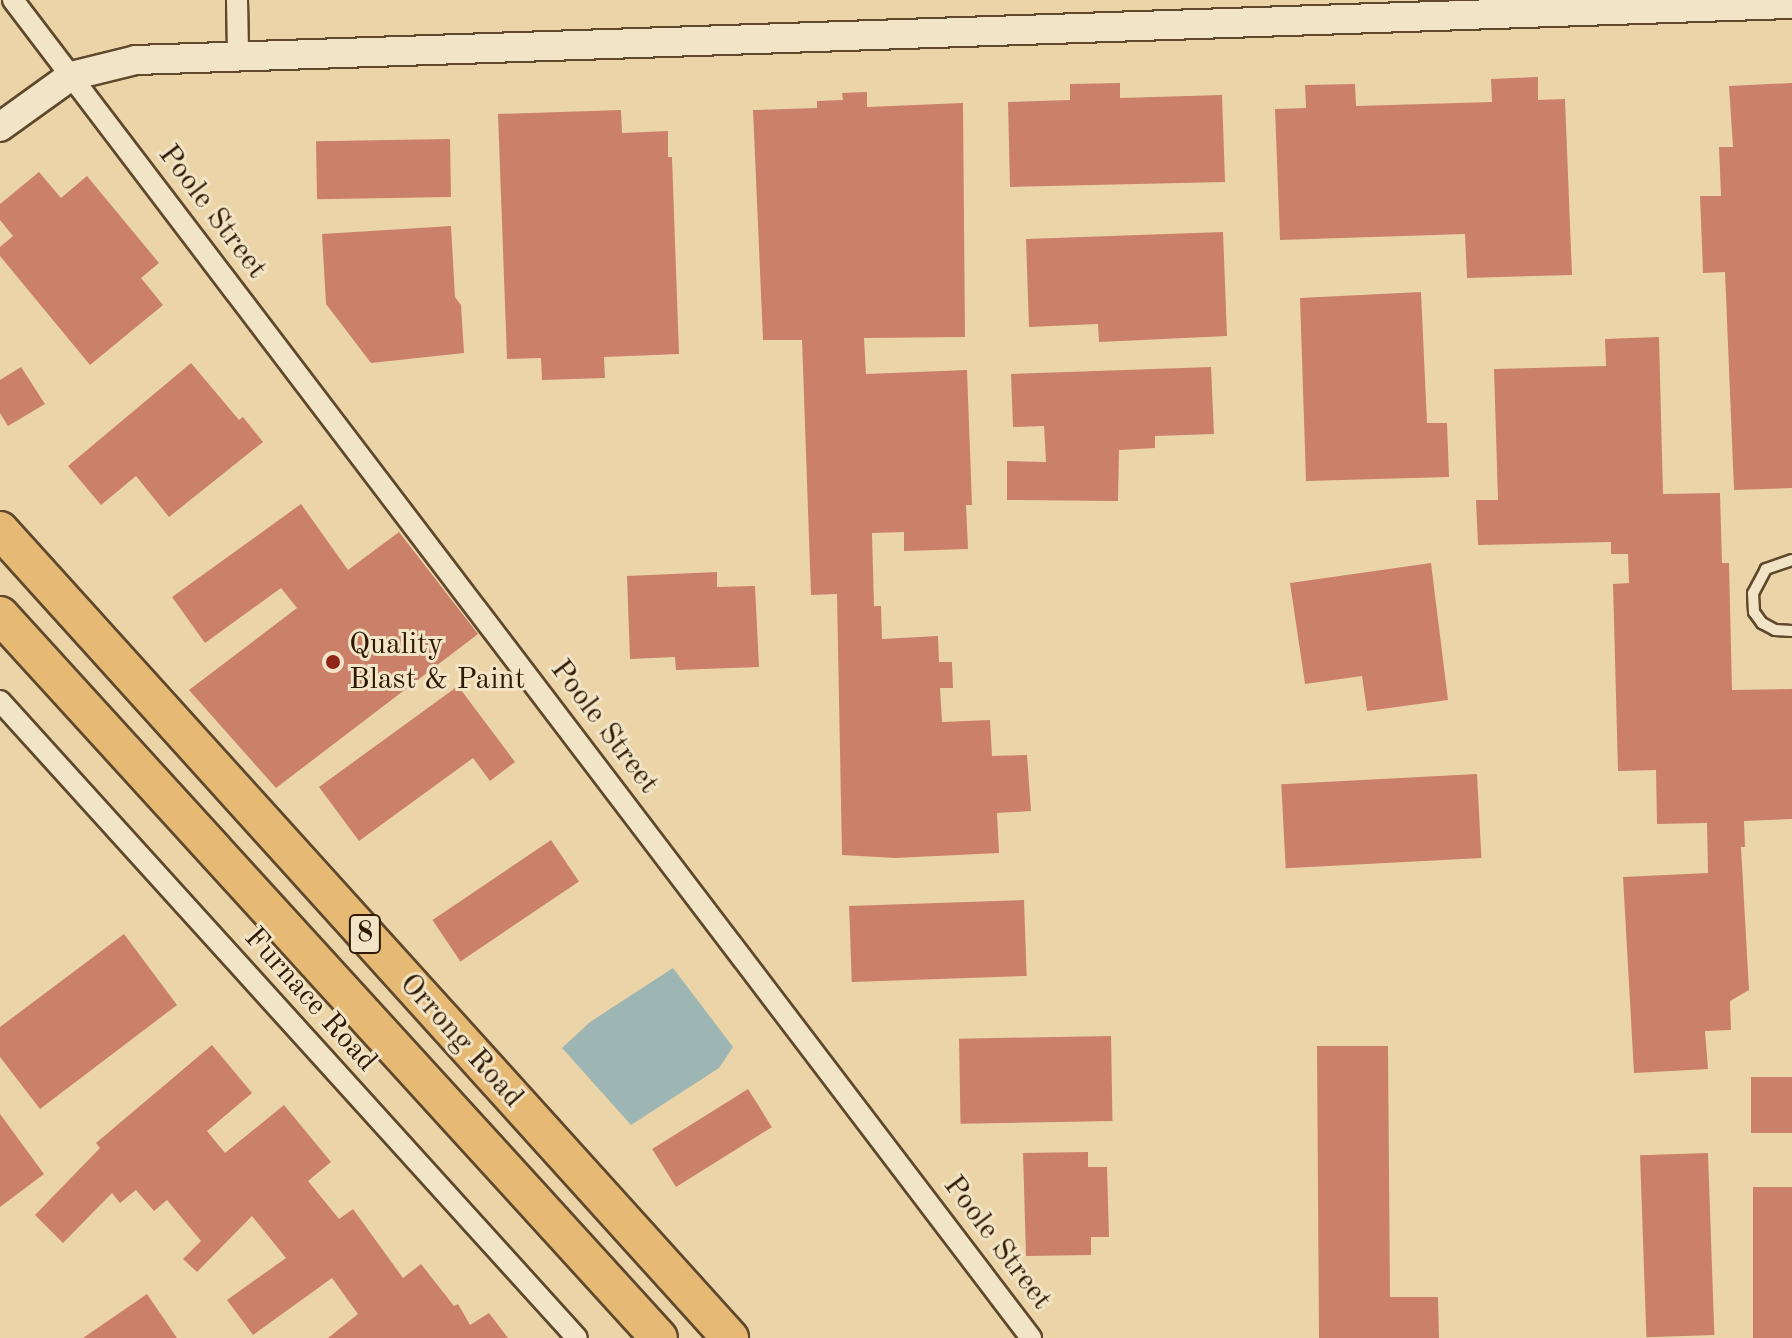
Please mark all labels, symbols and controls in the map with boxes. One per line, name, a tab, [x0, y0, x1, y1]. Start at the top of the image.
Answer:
street label: Poole Street	[150, 138, 274, 286]
place label: Quality Blast & Paint	[349, 627, 525, 698]
marker: Quality Blast & Paint	[324, 653, 342, 671]
street label: Poole Street	[542, 653, 666, 801]
road number: 8	[347, 910, 383, 958]
street label: Furnace Road	[236, 920, 384, 1080]
street label: Orrong Road	[391, 966, 531, 1116]
street label: Poole Street	[935, 1169, 1059, 1317]

